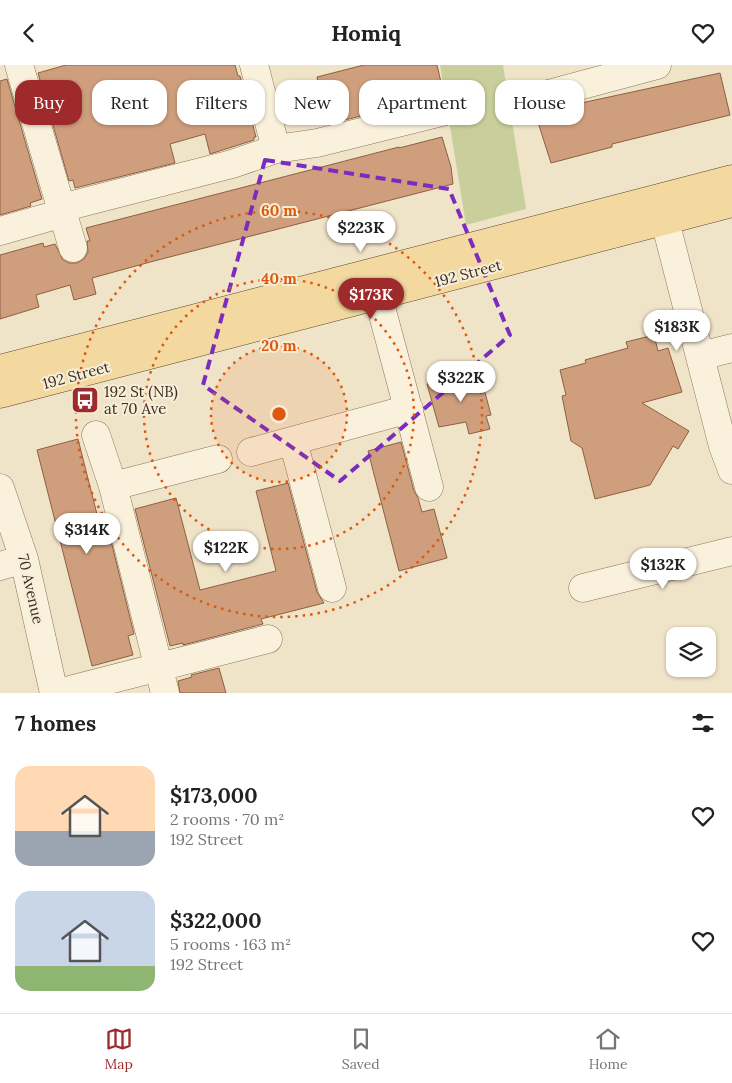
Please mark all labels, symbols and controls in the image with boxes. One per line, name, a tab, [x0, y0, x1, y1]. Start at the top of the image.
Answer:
icon: back	[15, 19, 43, 47]
text: Homiq	[331, 19, 401, 47]
icon: heart	[689, 19, 717, 47]
chip: Buy	[15, 80, 82, 125]
chip: Rent	[92, 80, 167, 125]
chip: Filters	[177, 80, 265, 125]
chip: New	[275, 80, 349, 125]
chip: Apartment	[359, 80, 485, 125]
chip: House	[495, 80, 584, 125]
text: 60 m	[261, 201, 297, 220]
pin: $223K	[326, 211, 396, 253]
text: $223K	[338, 217, 384, 237]
street label: 192 Street	[432, 255, 504, 291]
text: 40 m	[261, 269, 297, 288]
pin: $173K	[336, 277, 406, 320]
text: $173K	[349, 284, 393, 304]
pin: $183K	[642, 309, 712, 352]
text: $183K	[654, 316, 700, 336]
text: 20 m	[261, 336, 297, 355]
street label: 192 Street	[40, 357, 112, 393]
pin: $322K	[426, 361, 496, 403]
text: $322K	[438, 367, 484, 387]
place label: 192 St (NB) at 70 Ave	[104, 382, 178, 418]
bus stop icon: 192 St (NB) at 70 Ave	[70, 385, 100, 415]
centre of rings	[270, 405, 288, 423]
pin: $314K	[52, 513, 122, 555]
text: $314K	[64, 519, 110, 539]
pin: $122K	[191, 531, 261, 573]
text: $122K	[204, 537, 248, 557]
pin: $132K	[628, 547, 698, 590]
street label: 70 Avenue	[14, 552, 48, 626]
text: $132K	[641, 554, 685, 574]
map controls	[666, 627, 716, 677]
button: layers	[666, 627, 716, 677]
icon: filters	[689, 709, 717, 737]
text: 7 homes	[15, 710, 96, 737]
text: $173,000	[170, 782, 258, 809]
icon: home	[55, 786, 115, 846]
icon: heart	[689, 802, 717, 830]
text: 2 rooms · 70 m²	[170, 809, 284, 829]
text: 192 Street	[170, 829, 243, 849]
text: $322,000	[170, 907, 262, 934]
icon: home	[55, 911, 115, 971]
icon: heart	[689, 927, 717, 955]
text: 5 rooms · 163 m²	[170, 934, 291, 954]
text: 192 Street	[170, 954, 243, 974]
tab: Map	[104, 1025, 133, 1073]
tab: Saved	[342, 1025, 380, 1073]
tab: Home	[589, 1025, 628, 1073]

